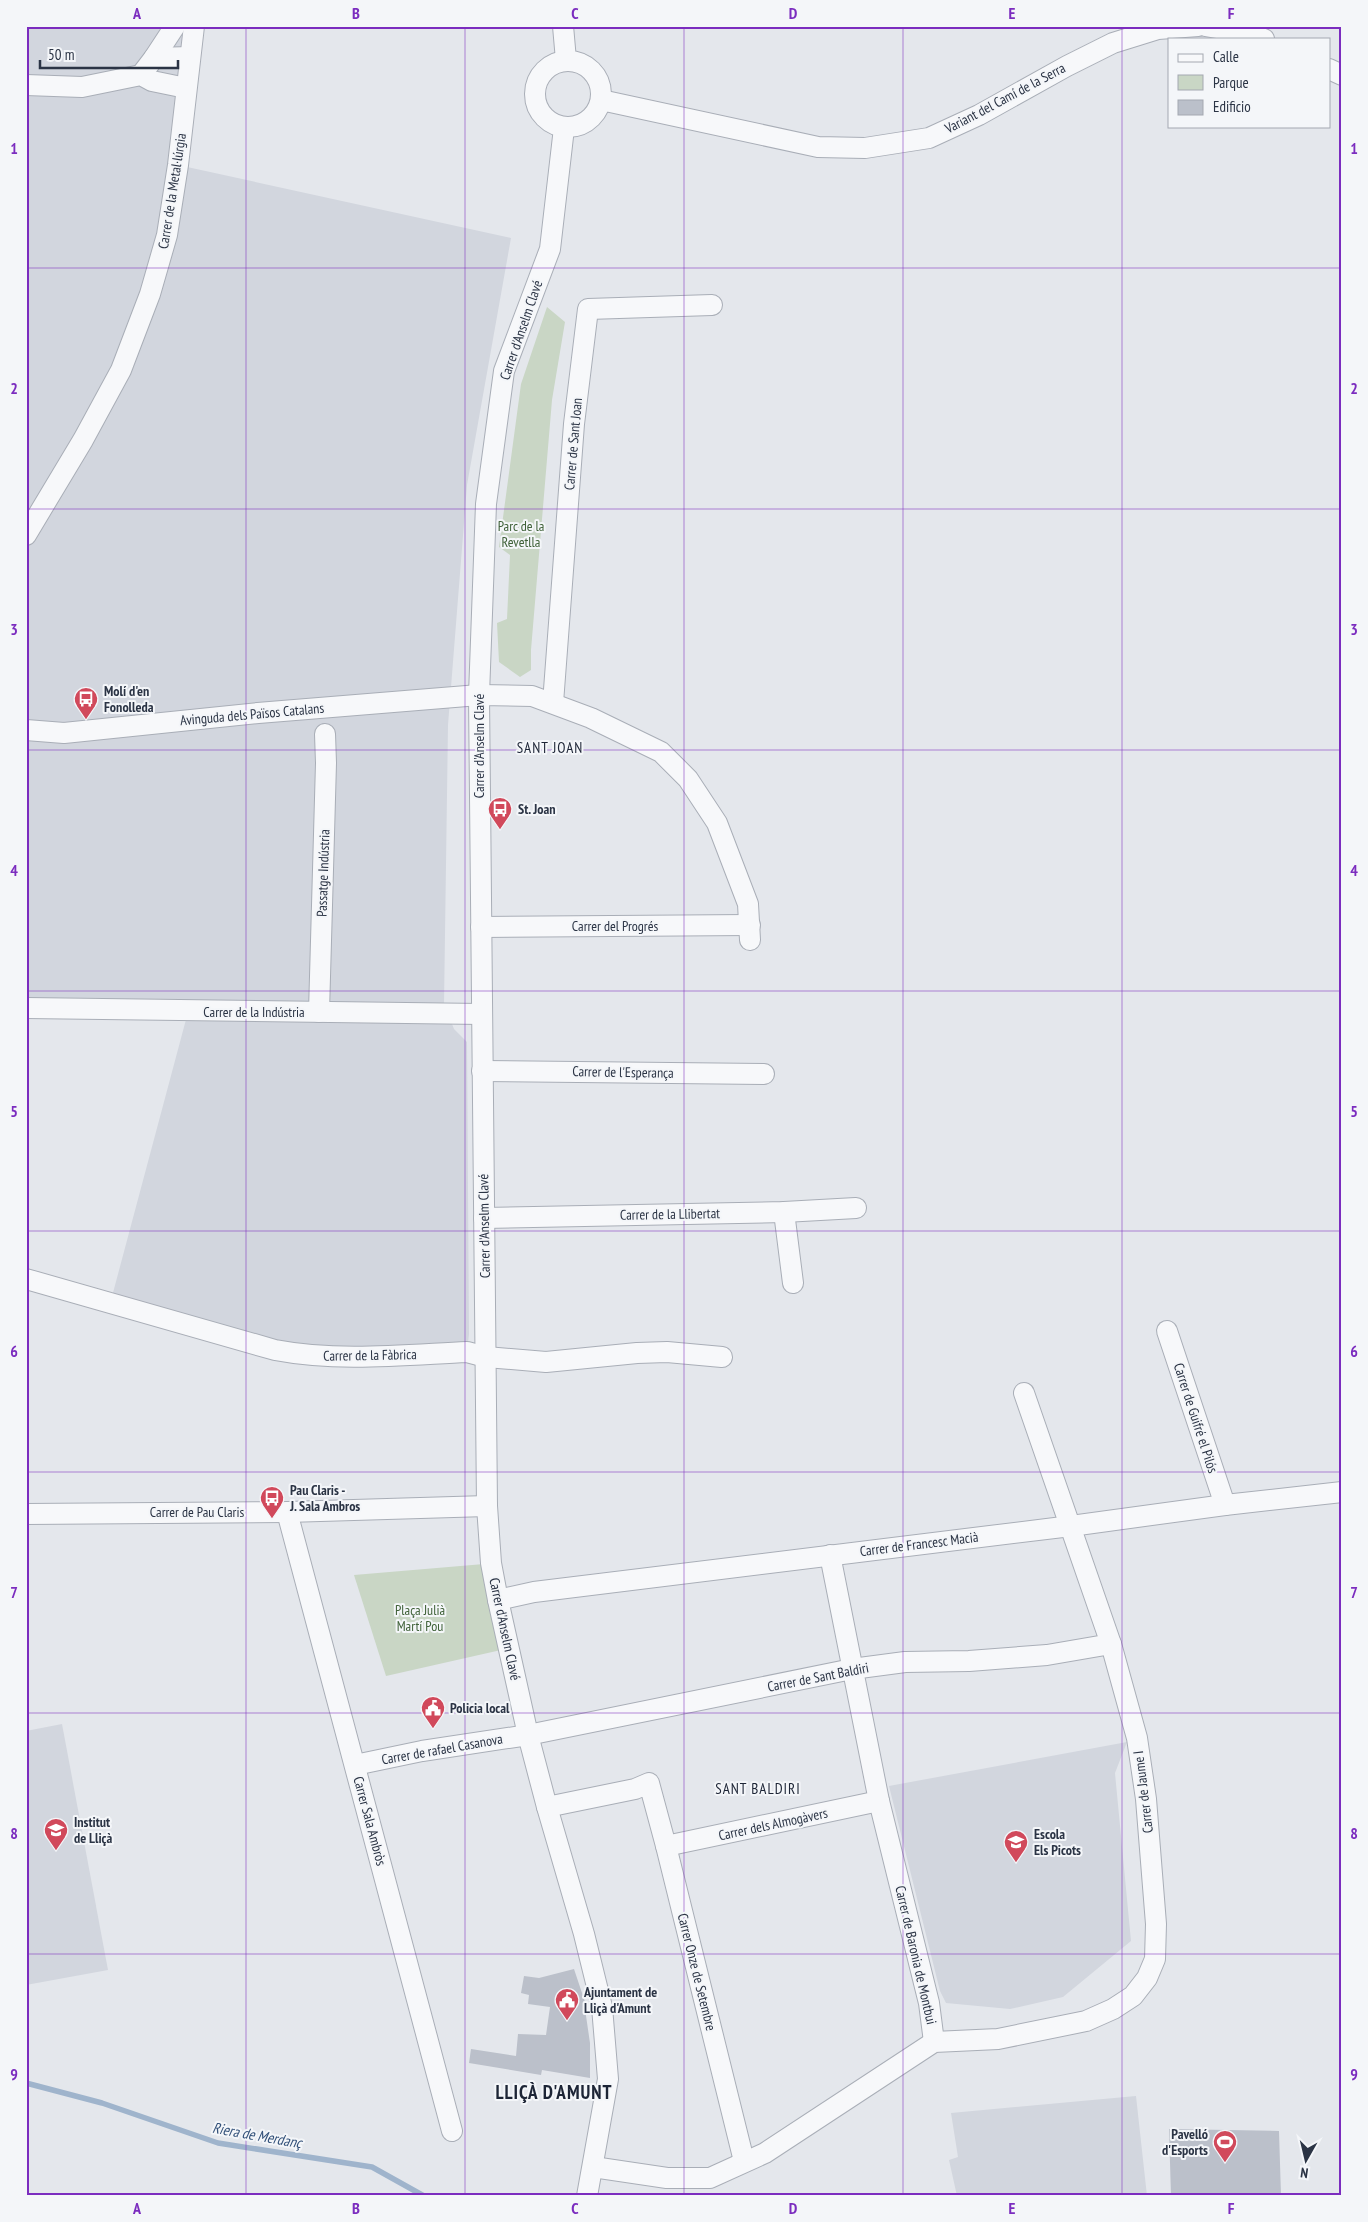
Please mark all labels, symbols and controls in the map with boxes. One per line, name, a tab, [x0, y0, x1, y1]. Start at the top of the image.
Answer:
text: A	[132, 3, 142, 23]
text: B	[352, 3, 360, 23]
text: C	[571, 3, 579, 23]
text: D	[789, 3, 798, 23]
text: E	[1009, 3, 1016, 23]
text: F	[1228, 3, 1235, 23]
scale bar	[40, 38, 178, 70]
legend	[1168, 38, 1330, 128]
text: 50 m	[48, 45, 74, 64]
text: Calle	[1213, 47, 1239, 66]
street label: Variant del Camí de la Serra	[941, 59, 1068, 138]
text: Parque	[1213, 73, 1249, 92]
text: Edificio	[1213, 97, 1251, 116]
street label: Carrer de la Metal·lúrgia	[154, 132, 190, 250]
text: 1	[10, 138, 18, 158]
text: 1	[1350, 138, 1358, 158]
street label: Carrer d'Anselm Clavé	[495, 278, 547, 382]
text: 2	[10, 378, 18, 398]
text: 2	[1350, 378, 1358, 398]
street label: Carrer de Sant Joan	[560, 397, 586, 491]
park label: Parc de la Revetlla	[498, 517, 544, 551]
text: 3	[10, 619, 18, 639]
text: 3	[1350, 619, 1358, 639]
place label: Molí d'en Fonolleda	[104, 682, 154, 716]
bus stop icon: Molí d'en Fonolleda	[73, 686, 99, 720]
street label: Carrer d'Anselm Clavé	[470, 694, 488, 798]
street label: Avinguda dels Països Catalans	[179, 699, 325, 729]
district label: SANT JOAN	[517, 738, 583, 757]
bus stop icon: St. Joan	[487, 796, 513, 830]
place label: St. Joan	[518, 800, 556, 818]
street label: Passatge Indústria	[312, 829, 334, 917]
text: 4	[10, 860, 18, 880]
text: 4	[1350, 860, 1358, 880]
street label: Carrer del Progrés	[572, 917, 658, 935]
street label: Carrer de la Indústria	[203, 1003, 305, 1021]
street label: Carrer de l'Esperança	[572, 1062, 674, 1082]
text: 5	[10, 1101, 18, 1121]
text: 5	[1350, 1101, 1358, 1121]
street label: Carrer d'Anselm Clavé	[474, 1173, 494, 1278]
street label: Carrer de la Llibertat	[620, 1204, 720, 1224]
text: 6	[10, 1341, 18, 1361]
text: 6	[1350, 1341, 1358, 1361]
street label: Carrer de la Fàbrica	[323, 1345, 417, 1365]
street label: Carrer de Guifré el Pilós	[1170, 1361, 1222, 1475]
place label: Pau Claris - J. Sala Ambros	[289, 1481, 360, 1515]
bus stop icon: Pau Claris - J. Sala Ambros	[259, 1485, 285, 1519]
street label: Carrer de Pau Claris	[150, 1503, 244, 1521]
street label: Carrer de Francesc Macià	[859, 1528, 979, 1560]
street label: Carrer d'Anselm Clavé	[485, 1576, 525, 1682]
text: 7	[10, 1582, 18, 1602]
text: 7	[1350, 1582, 1358, 1602]
park label: Plaça Julià Martí Pou	[395, 1601, 445, 1635]
street label: Carrer de Sant Baldiri	[766, 1658, 870, 1696]
public building icon: Policia local	[420, 1695, 446, 1729]
place label: Policia local	[450, 1699, 510, 1717]
street label: Carrer de rafael Casanova	[380, 1729, 504, 1769]
street label: Carrer de Jaume I	[1129, 1750, 1157, 1834]
street label: Carrer Sala Ambròs	[349, 1774, 391, 1868]
district label: SANT BALDIRI	[715, 1779, 801, 1798]
street label: Carrer dels Almogàvers	[717, 1804, 829, 1844]
place label: Institut de Lliçà	[74, 1813, 112, 1847]
school or university icon: Institut de Lliçà	[43, 1817, 69, 1851]
text: 8	[10, 1823, 18, 1843]
text: 8	[1350, 1823, 1358, 1843]
place label: Escola Els Picots	[1034, 1825, 1081, 1859]
school or university icon: Escola Els Picots	[1003, 1829, 1029, 1863]
street label: Carrer de Baronia de Montbui	[891, 1884, 941, 2026]
street label: Carrer Onze de Setembre	[674, 1911, 720, 2033]
place label: Ajuntament de Lliçà d'Amunt	[583, 1983, 657, 2017]
public building icon: Ajuntament de Lliçà d'Amunt	[554, 1987, 580, 2021]
text: 9	[10, 2064, 18, 2084]
text: 9	[1350, 2064, 1358, 2084]
district label: LLIÇÀ D'AMUNT	[495, 2080, 613, 2104]
water label: Riera de Merdanç	[211, 2118, 305, 2152]
place label: Pavelló d'Esports	[1162, 2125, 1208, 2159]
sports icon: Pavelló d'Esports	[1212, 2129, 1238, 2163]
north arrow	[1280, 2134, 1330, 2184]
text: N	[1299, 2163, 1309, 2182]
text: A	[132, 2198, 142, 2218]
text: B	[352, 2198, 360, 2218]
text: C	[571, 2198, 579, 2218]
text: D	[789, 2198, 798, 2218]
text: E	[1009, 2198, 1016, 2218]
text: F	[1228, 2198, 1235, 2218]

